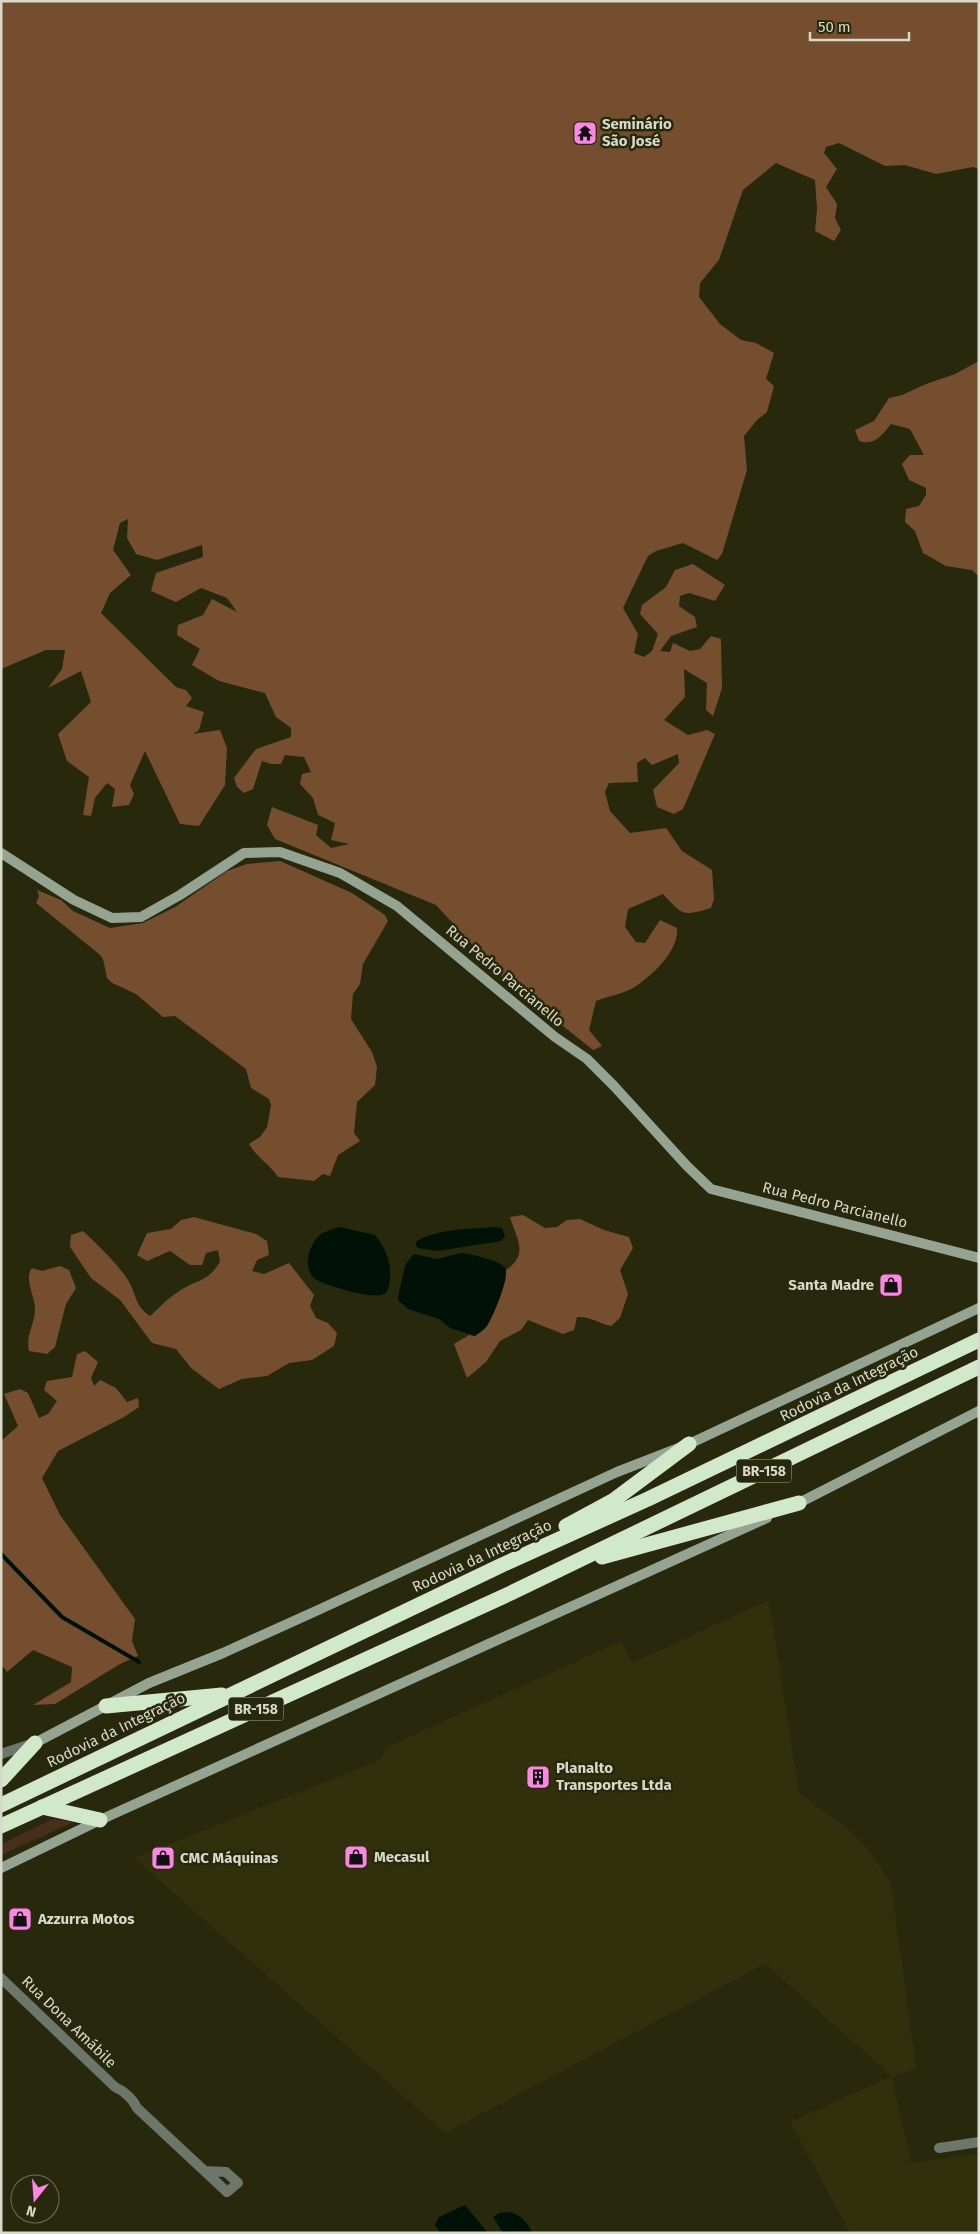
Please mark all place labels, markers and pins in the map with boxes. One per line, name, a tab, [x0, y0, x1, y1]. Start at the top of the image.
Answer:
place label: Seminário São José	[602, 115, 672, 150]
temple icon: Seminário São José	[572, 120, 598, 146]
shop icon: Santa Madre	[878, 1272, 904, 1298]
place label: Santa Madre	[788, 1276, 874, 1294]
place label: Planalto Transportes Ltda	[556, 1759, 672, 1794]
building icon: Planalto Transportes Ltda	[525, 1764, 551, 1790]
shop icon: Mecasul	[343, 1844, 369, 1870]
shop icon: CMC Máquinas	[150, 1845, 176, 1871]
place label: Mecasul	[374, 1848, 430, 1866]
place label: CMC Máquinas	[180, 1849, 278, 1867]
shop icon: Azzurra Motos	[7, 1906, 33, 1932]
place label: Azzurra Motos	[37, 1910, 134, 1928]

